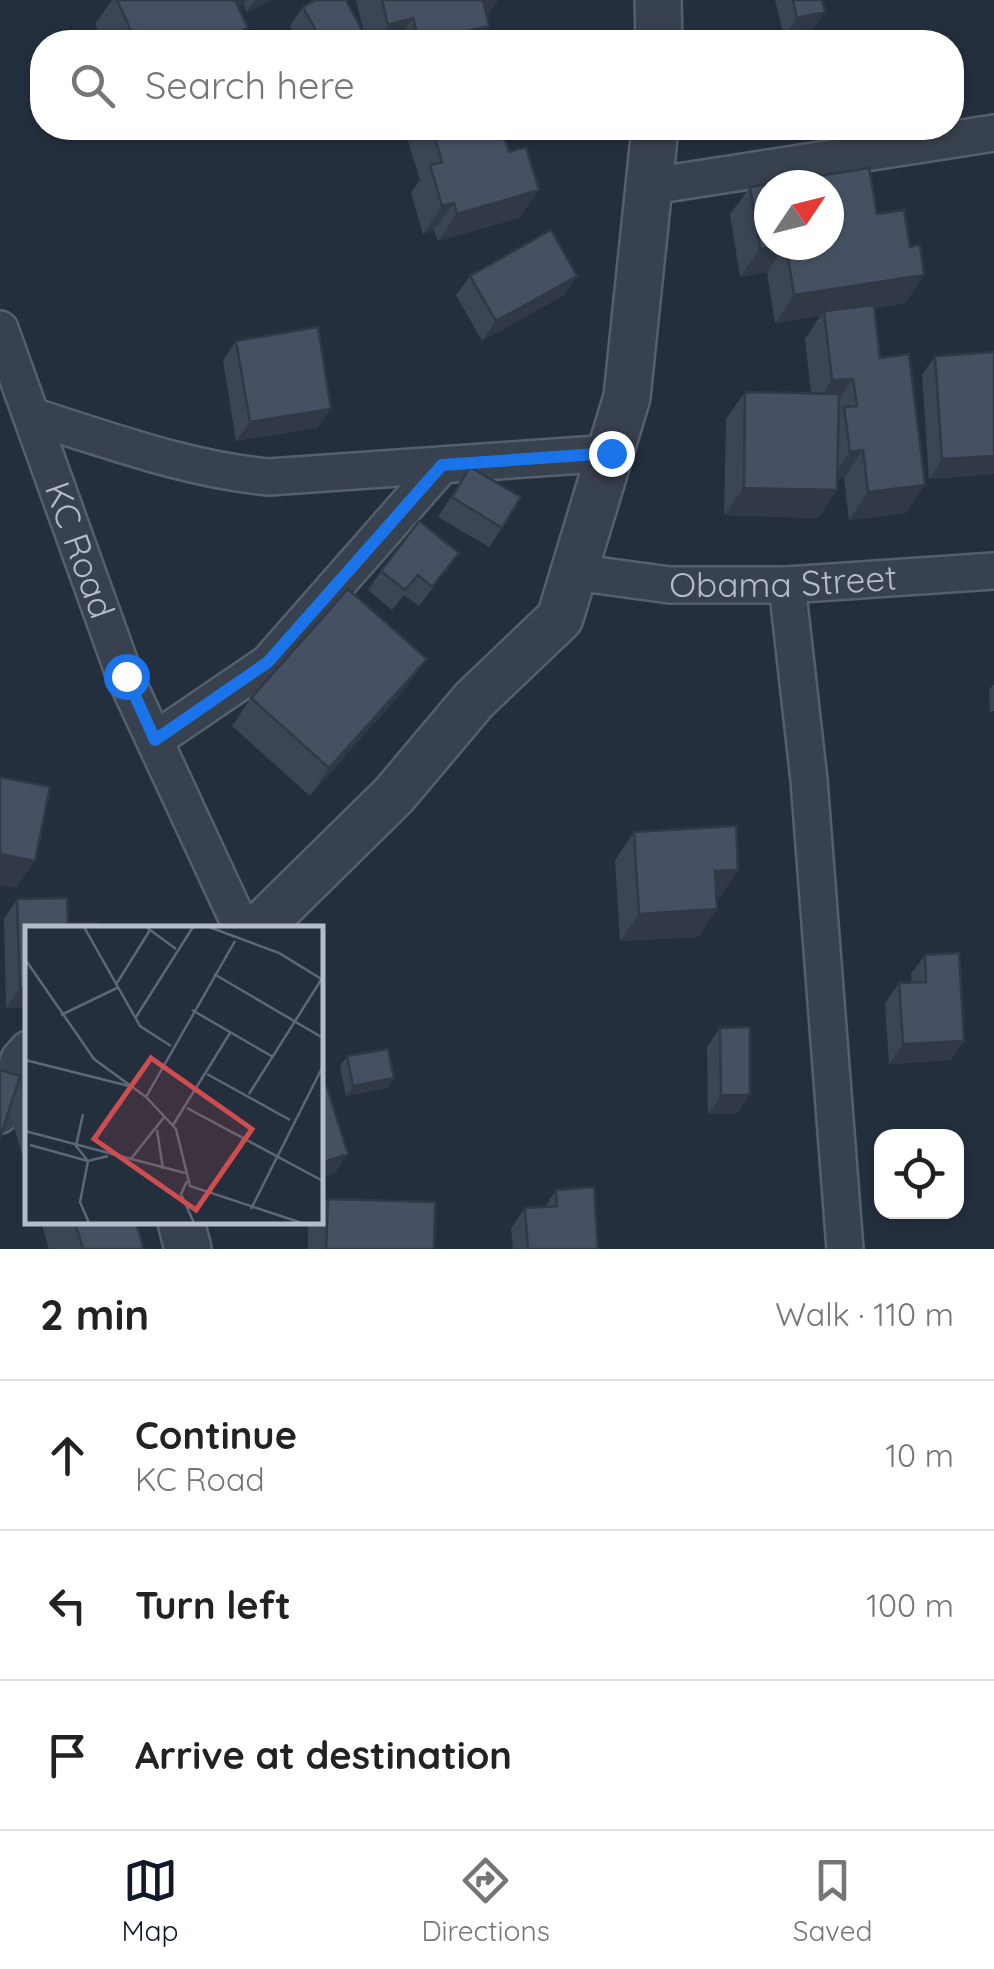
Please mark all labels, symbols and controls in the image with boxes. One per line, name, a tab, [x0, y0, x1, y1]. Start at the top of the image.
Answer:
search box	[30, 30, 964, 140]
icon: search	[65, 58, 120, 113]
text: Search here	[145, 61, 355, 109]
north arrow	[754, 170, 844, 260]
route end	[589, 431, 635, 477]
street label: KC Road	[36, 476, 125, 624]
street label: Obama Street	[669, 555, 898, 606]
route start	[104, 654, 150, 700]
inset map	[25, 926, 322, 1224]
map controls	[874, 1129, 964, 1219]
button: locate	[874, 1129, 964, 1219]
text: 2 min	[40, 1288, 149, 1341]
text: Walk · 110 m	[775, 1294, 954, 1334]
text: Continue	[135, 1411, 297, 1459]
icon: ahead	[40, 1428, 95, 1483]
text: 10 m	[885, 1435, 954, 1475]
text: KC Road	[135, 1459, 265, 1499]
icon: left	[40, 1578, 95, 1633]
text: Turn left	[135, 1581, 291, 1629]
text: 100 m	[866, 1585, 954, 1625]
icon: arrive	[40, 1728, 95, 1783]
text: Arrive at destination	[135, 1731, 512, 1779]
tab: Map	[121, 1853, 179, 1948]
tab: Directions	[421, 1853, 550, 1948]
tab: Saved	[793, 1853, 873, 1948]

